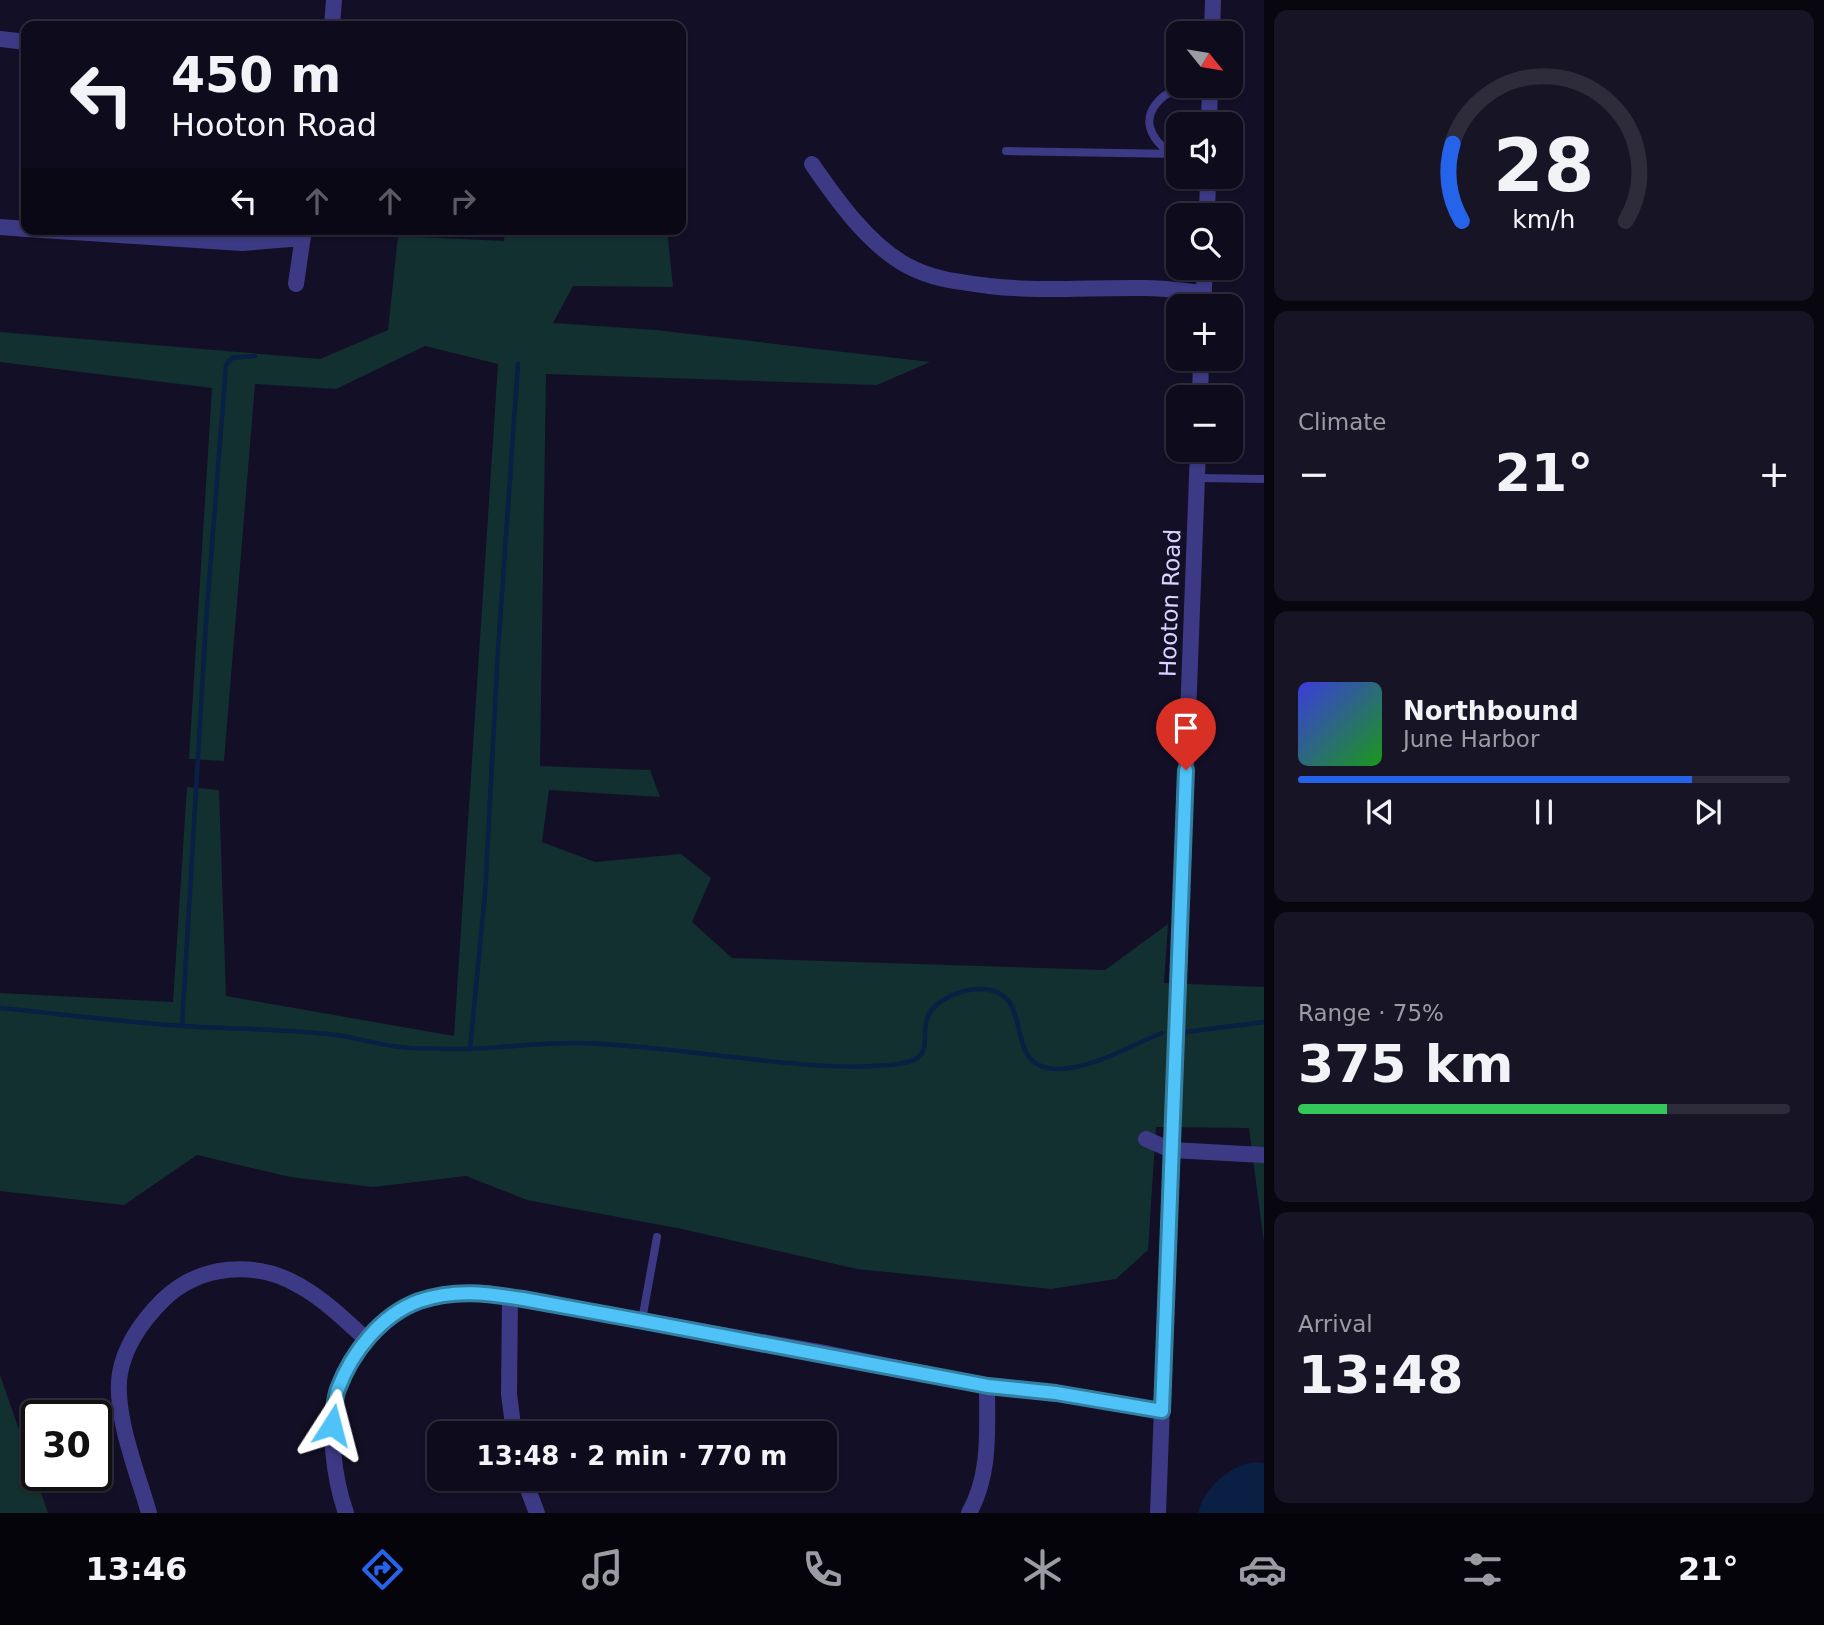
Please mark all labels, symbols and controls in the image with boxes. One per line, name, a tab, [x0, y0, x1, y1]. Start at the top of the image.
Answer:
north arrow	[1166, 21, 1242, 98]
map controls	[1166, 21, 1243, 462]
text: 450 m	[171, 47, 341, 104]
icon: left	[56, 49, 147, 140]
text: Hooton Road	[171, 106, 377, 144]
button: sound	[1166, 112, 1243, 189]
text: 28	[1493, 124, 1595, 209]
icon: left	[225, 182, 263, 220]
icon: ahead	[298, 182, 336, 220]
icon: ahead	[371, 182, 409, 220]
icon: right	[444, 182, 482, 220]
button: search	[1166, 203, 1243, 280]
text: km/h	[1512, 205, 1576, 234]
button: +	[1166, 294, 1243, 371]
button: −	[1166, 385, 1243, 462]
text: Climate	[1298, 409, 1387, 435]
text: 21°	[1495, 443, 1593, 503]
text: −	[1298, 452, 1330, 496]
text: +	[1758, 452, 1790, 496]
street label: Hooton Road	[1154, 529, 1186, 677]
text: Northbound	[1403, 696, 1579, 726]
pin	[1156, 698, 1216, 770]
icon: arrive	[1167, 709, 1205, 747]
text: June Harbor	[1403, 726, 1539, 752]
icon: previous	[1361, 793, 1399, 831]
icon: pause	[1525, 793, 1563, 831]
icon: next	[1689, 793, 1727, 831]
text: Range · 75%	[1298, 1000, 1444, 1026]
text: 375 km	[1298, 1034, 1513, 1094]
text: Arrival	[1298, 1311, 1373, 1337]
text: 13:48	[1298, 1345, 1464, 1405]
position arrow	[295, 1388, 369, 1462]
speed limit sign: 30	[21, 1400, 112, 1491]
text: 13:48 · 2 min · 770 m	[477, 1441, 787, 1471]
icon: directions	[358, 1545, 407, 1594]
icon: music	[578, 1545, 627, 1594]
icon: phone	[798, 1545, 847, 1594]
icon: climate	[1018, 1545, 1067, 1594]
icon: car	[1238, 1545, 1287, 1594]
icon: filters	[1458, 1545, 1507, 1594]
text: 13:46	[85, 1550, 187, 1588]
text: 21°	[1678, 1550, 1738, 1588]

